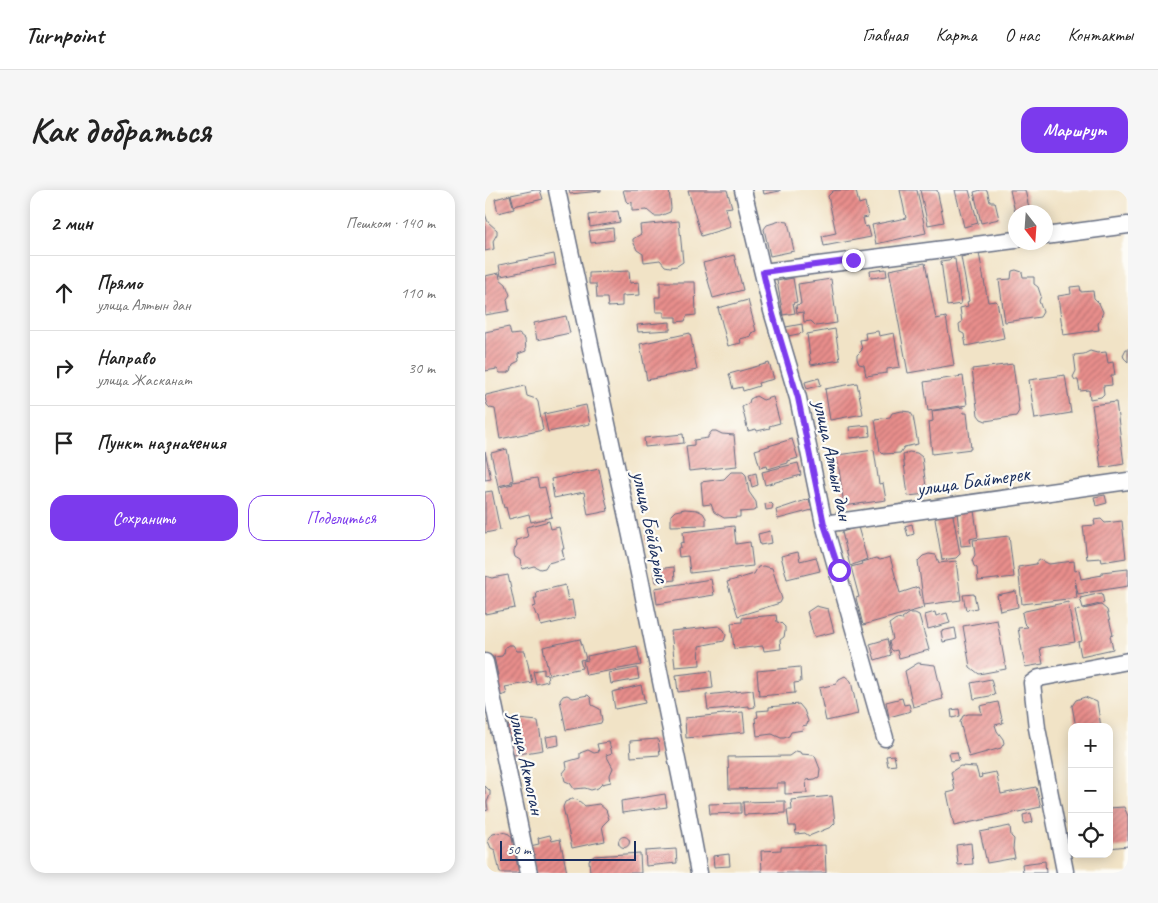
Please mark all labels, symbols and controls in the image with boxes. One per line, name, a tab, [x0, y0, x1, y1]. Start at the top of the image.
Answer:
text: Turnpoint	[25, 20, 104, 50]
text: Главная	[863, 24, 908, 46]
text: Карта	[936, 24, 977, 46]
text: О нас	[1005, 24, 1040, 46]
text: Контакты	[1068, 24, 1133, 46]
button: Маршрут	[1021, 107, 1128, 153]
text: Как добраться	[30, 108, 211, 153]
north arrow	[1008, 205, 1053, 250]
text: 2 мин	[50, 210, 93, 236]
text: Пешком · 140 m	[346, 213, 435, 233]
route end	[842, 249, 865, 272]
text: Прямо	[97, 271, 142, 295]
icon: ahead	[50, 279, 78, 307]
text: 110 m	[401, 283, 435, 303]
text: улица Алтын дан	[97, 295, 191, 315]
text: Направо	[97, 346, 155, 370]
icon: right	[50, 354, 78, 382]
text: 30 m	[408, 358, 435, 378]
text: улица Жасканат	[97, 370, 192, 390]
street label: улица Алтын дан	[807, 395, 859, 524]
icon: arrive	[50, 429, 78, 457]
text: Пункт назначения	[97, 431, 226, 455]
street label: улица Байтерек	[913, 460, 1033, 502]
street label: улица Бейбарыс	[626, 467, 676, 587]
button: Сохранить	[50, 495, 238, 541]
button: Поделиться	[248, 495, 435, 541]
route start	[828, 559, 851, 582]
street label: улица Актоган	[503, 707, 551, 818]
map controls	[1068, 723, 1113, 858]
button: +	[1068, 723, 1113, 768]
button: −	[1068, 768, 1113, 813]
button: locate	[1068, 813, 1113, 858]
scale bar	[500, 838, 636, 861]
text: 50 m	[507, 841, 531, 858]

